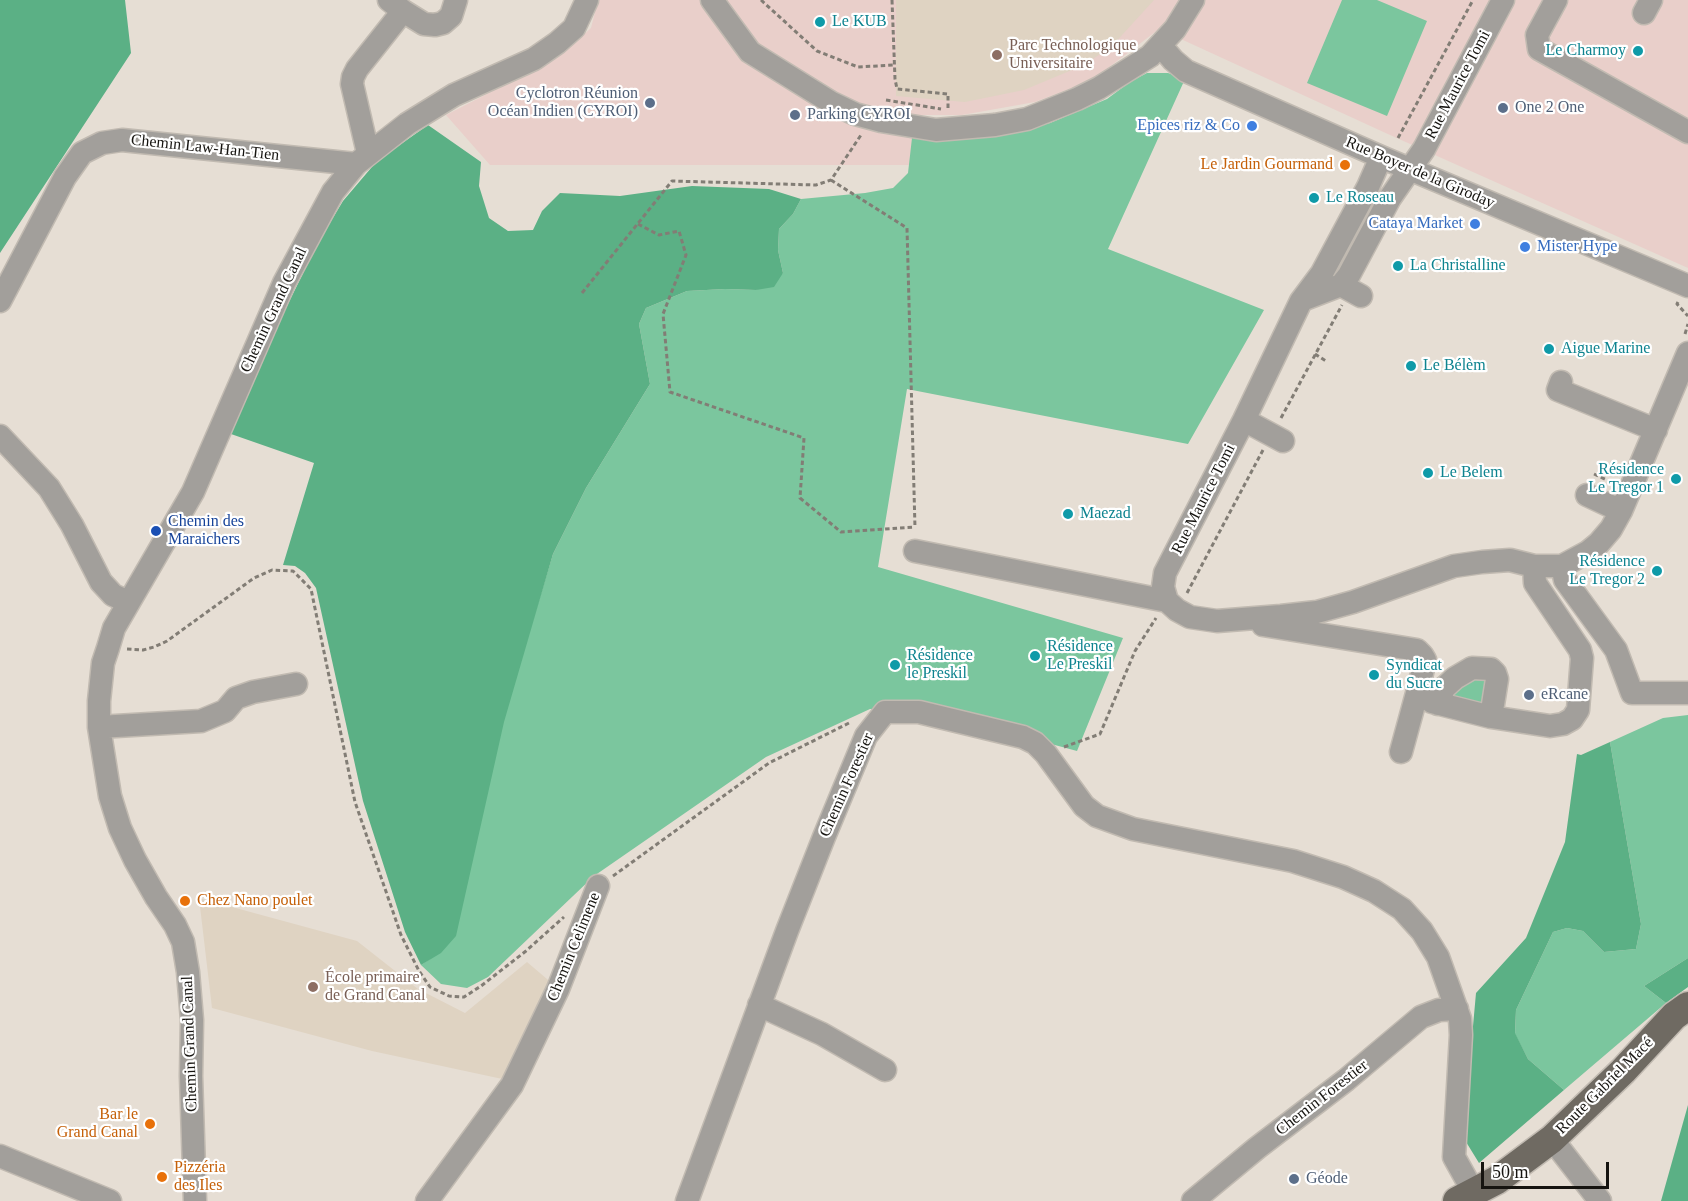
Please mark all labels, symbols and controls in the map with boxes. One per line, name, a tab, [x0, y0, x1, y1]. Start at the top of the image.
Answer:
place label: Le KUB	[832, 12, 887, 32]
marker: Le KUB	[813, 15, 827, 29]
street label: Rue Maurice Tomi	[1421, 27, 1495, 143]
place label: Parc Technologique Universitaire	[1009, 36, 1136, 74]
place label: Le Charmoy	[1546, 41, 1626, 61]
marker: Le Charmoy	[1631, 44, 1645, 58]
marker: Parc Technologique Universitaire	[990, 48, 1004, 62]
place label: Cyclotron Réunion Océan Indien (CYROI)	[488, 84, 638, 122]
marker: Cyclotron Réunion Océan Indien (CYROI)	[643, 96, 657, 110]
place label: One 2 One	[1515, 98, 1584, 118]
marker: One 2 One	[1496, 101, 1510, 115]
place label: Parking CYROI	[807, 105, 911, 125]
marker: Parking CYROI	[788, 108, 802, 122]
place label: Epices riz & Co	[1137, 116, 1240, 136]
marker: Epices riz & Co	[1245, 119, 1259, 133]
street label: Chemin Law-Han-Tien	[130, 131, 280, 165]
street label: Rue Boyer de la Giroday	[1343, 133, 1497, 213]
place label: Le Jardin Gourmand	[1201, 155, 1333, 175]
marker: Le Jardin Gourmand	[1338, 158, 1352, 172]
place label: Le Roseau	[1326, 188, 1394, 208]
marker: Le Roseau	[1307, 191, 1321, 205]
place label: Cataya Market	[1368, 214, 1463, 234]
marker: Cataya Market	[1468, 217, 1482, 231]
place label: Mister Hype	[1537, 237, 1617, 257]
marker: Mister Hype	[1518, 240, 1532, 254]
street label: Chemin Grand Canal	[237, 244, 311, 376]
place label: La Christalline	[1410, 256, 1506, 276]
marker: La Christalline	[1391, 259, 1405, 273]
place label: Aigue Marine	[1561, 339, 1650, 359]
marker: Aigue Marine	[1542, 342, 1556, 356]
place label: Le Bélèm	[1423, 356, 1486, 376]
marker: Le Bélèm	[1404, 359, 1418, 373]
street label: Rue Maurice Tomi	[1168, 441, 1240, 557]
place label: Résidence Le Tregor 1	[1588, 460, 1664, 498]
place label: Le Belem	[1440, 463, 1503, 483]
marker: Le Belem	[1421, 466, 1435, 480]
marker: Résidence Le Tregor 1	[1669, 472, 1683, 486]
place label: Maezad	[1080, 504, 1131, 524]
marker: Maezad	[1061, 507, 1075, 521]
place label: Chemin des Maraichers	[168, 512, 244, 550]
marker: Chemin des Maraichers	[149, 524, 163, 538]
place label: Résidence Le Tregor 2	[1569, 552, 1645, 590]
marker: Résidence Le Tregor 2	[1650, 564, 1664, 578]
place label: Résidence Le Preskil	[1047, 637, 1113, 675]
place label: Résidence le Preskil	[907, 646, 973, 684]
marker: Résidence Le Preskil	[1028, 649, 1042, 663]
place label: Syndicat du Sucre	[1386, 656, 1442, 694]
marker: Résidence le Preskil	[888, 658, 902, 672]
marker: Syndicat du Sucre	[1367, 668, 1381, 682]
place label: eRcane	[1541, 685, 1588, 705]
marker: eRcane	[1522, 688, 1536, 702]
street label: Chemin Forestier	[816, 730, 878, 840]
street label: Chemin Celimene	[543, 890, 605, 1004]
place label: Chez Nano poulet	[197, 891, 313, 911]
marker: Chez Nano poulet	[178, 894, 192, 908]
place label: École primaire de Grand Canal	[325, 968, 425, 1006]
street label: Chemin Grand Canal	[178, 976, 202, 1112]
marker: École primaire de Grand Canal	[306, 980, 320, 994]
street label: Route Gabriel Macé	[1552, 1033, 1658, 1139]
street label: Chemin Forestier	[1272, 1056, 1372, 1140]
place label: Bar le Grand Canal	[57, 1105, 138, 1143]
marker: Bar le Grand Canal	[143, 1117, 157, 1131]
scale bar	[1484, 1150, 1612, 1188]
place label: Pizzéria des Iles	[174, 1158, 226, 1196]
text: 50 m	[1492, 1162, 1529, 1182]
place label: Géode	[1306, 1169, 1348, 1189]
marker: Pizzéria des Iles	[155, 1170, 169, 1184]
marker: Géode	[1287, 1172, 1301, 1186]

